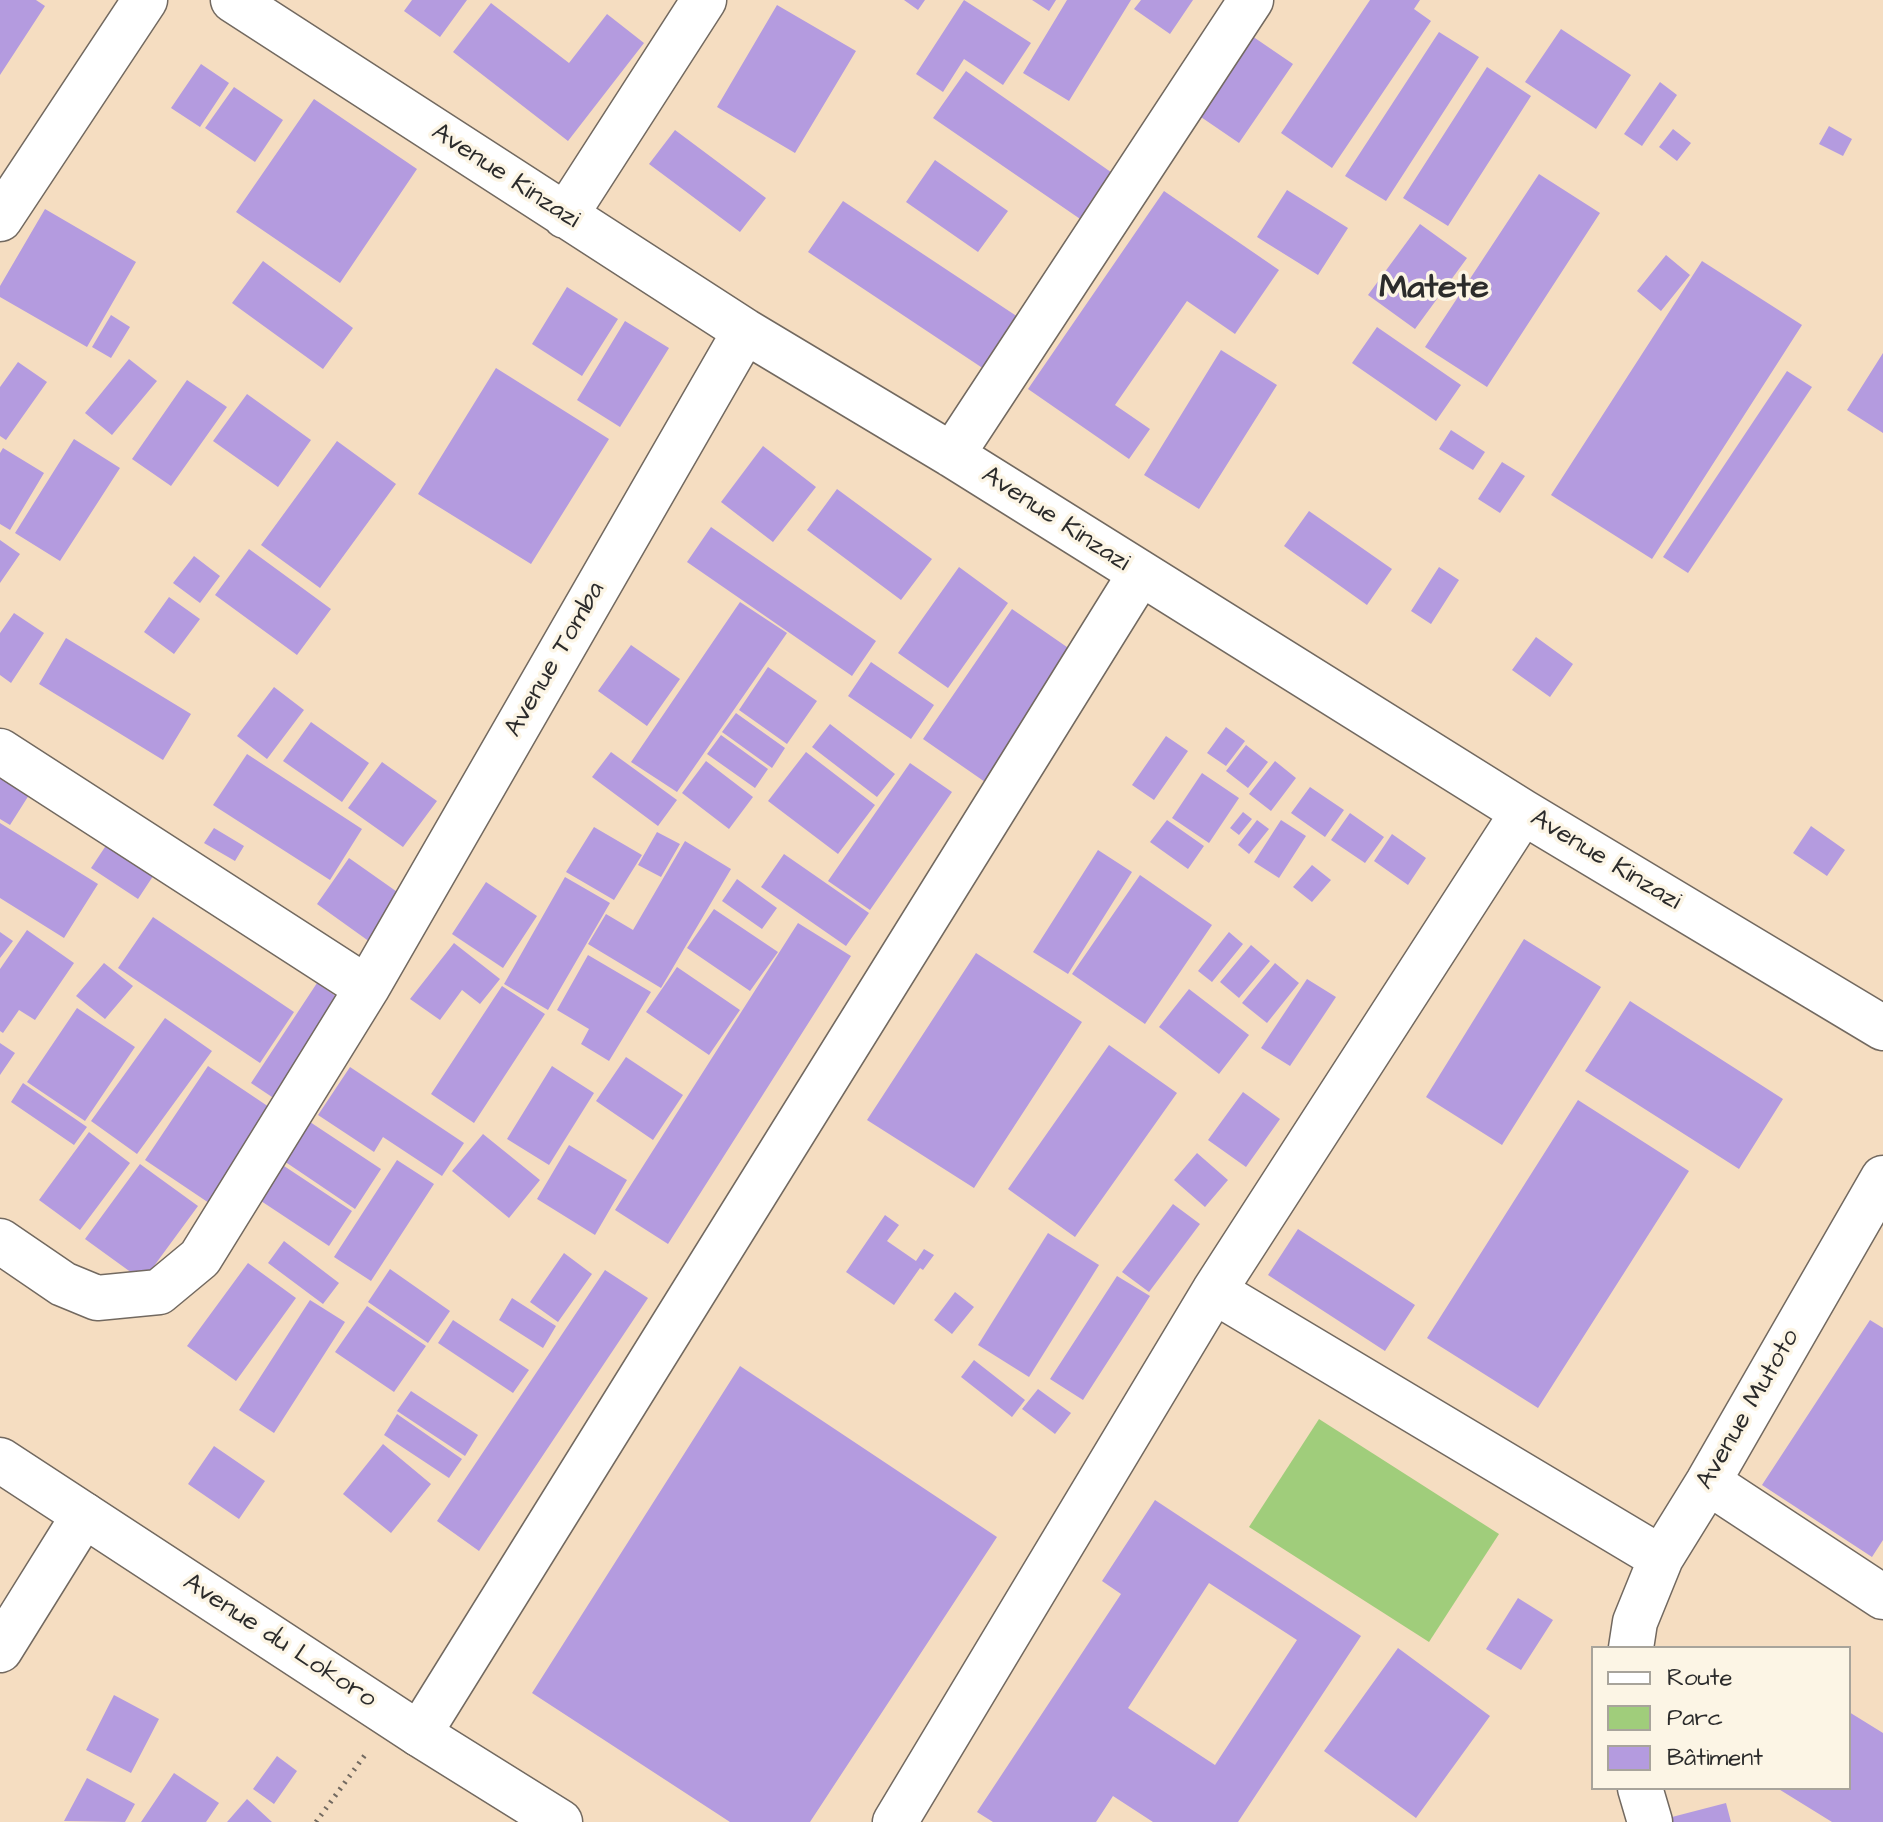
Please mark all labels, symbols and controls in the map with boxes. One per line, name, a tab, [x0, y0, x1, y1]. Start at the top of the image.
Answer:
street label: Avenue Kinzazi	[425, 117, 585, 237]
district label: Matete	[1379, 270, 1489, 310]
street label: Avenue Kinzazi	[975, 460, 1135, 580]
street label: Avenue Tomba	[499, 577, 613, 743]
street label: Avenue Kinzazi	[1524, 804, 1686, 918]
street label: Avenue Mutoto	[1691, 1324, 1807, 1496]
street label: Avenue du Lokoro	[177, 1568, 381, 1716]
legend	[1591, 1646, 1851, 1790]
text: Route	[1667, 1661, 1732, 1695]
text: Parc	[1667, 1701, 1723, 1735]
text: Bâtiment	[1667, 1741, 1763, 1775]

